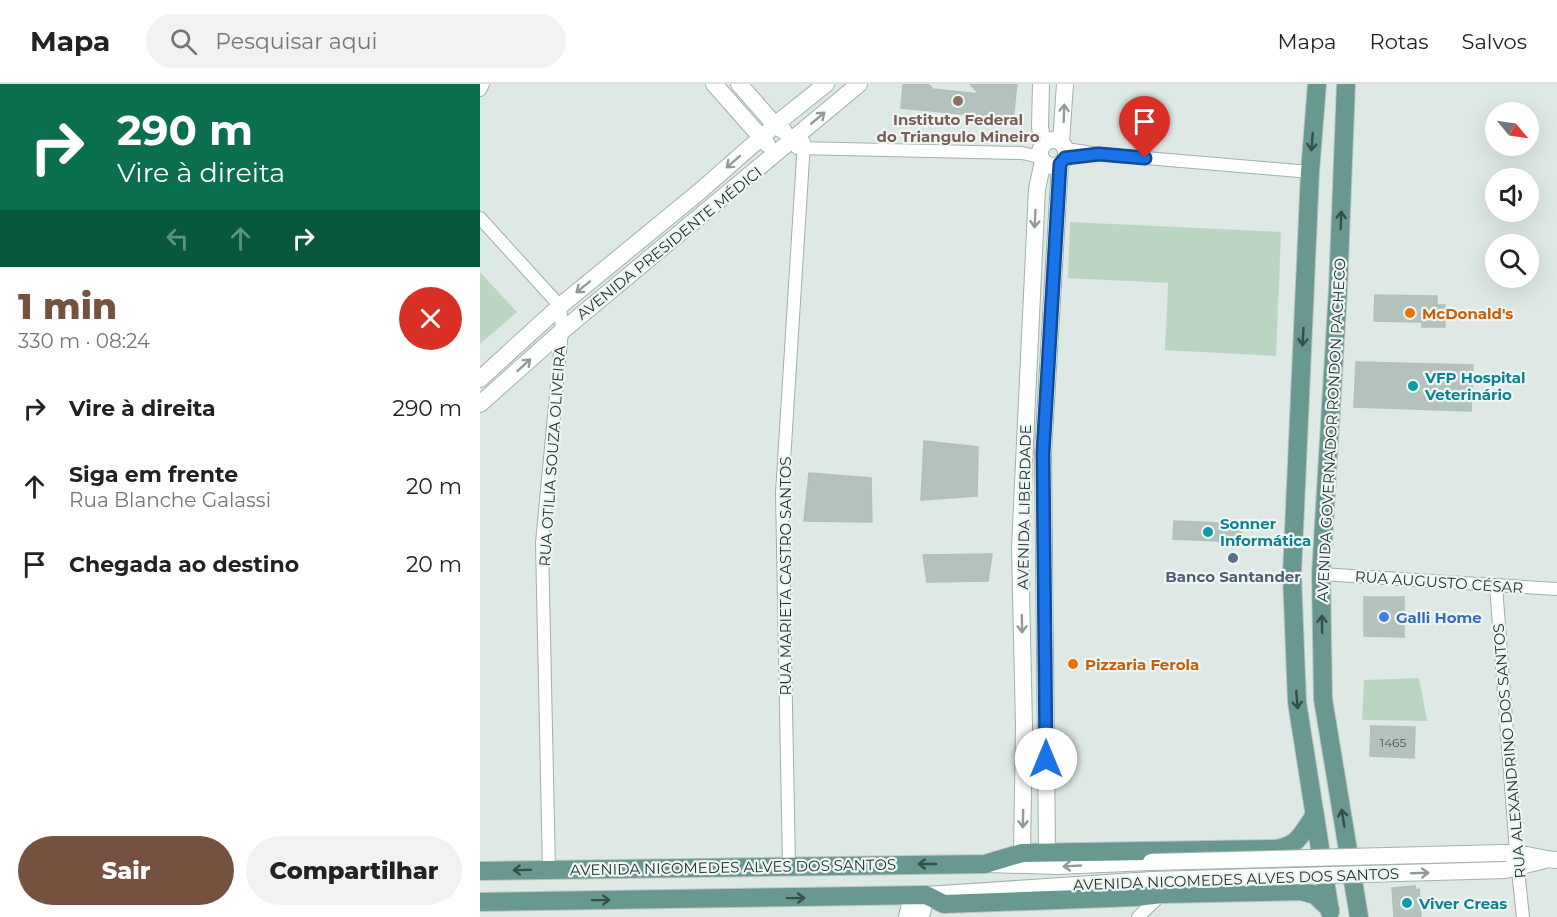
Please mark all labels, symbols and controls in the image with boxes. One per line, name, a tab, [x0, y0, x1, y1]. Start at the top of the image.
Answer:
search box	[146, 14, 566, 68]
text: Mapa	[30, 24, 110, 58]
icon: search	[167, 25, 200, 58]
text: Pesquisar aqui	[215, 28, 377, 55]
text: Mapa	[1277, 29, 1336, 54]
text: Rotas	[1369, 29, 1429, 54]
text: Salvos	[1462, 29, 1527, 54]
marker: Instituto Federal do Triangulo Mineiro	[951, 94, 965, 108]
pin	[1119, 96, 1170, 158]
north arrow	[1485, 102, 1539, 156]
map controls	[1485, 102, 1539, 288]
text: 290 m	[117, 104, 253, 156]
one-way arrow	[1058, 104, 1069, 123]
icon: arrive	[1128, 105, 1161, 138]
icon: right	[18, 108, 96, 186]
place label: Instituto Federal do Triangulo Mineiro	[877, 110, 1040, 146]
one-way arrow	[810, 112, 826, 125]
one-way arrow	[1306, 132, 1317, 152]
one-way arrow	[726, 155, 741, 169]
text: Vire à direita	[117, 156, 285, 189]
street label: AVENIDA PRESIDENTE MÉDICI	[572, 162, 766, 324]
button: sound	[1485, 168, 1539, 222]
one-way arrow	[1030, 209, 1041, 229]
one-way arrow	[1335, 210, 1346, 230]
icon: left	[161, 222, 194, 255]
icon: ahead	[224, 222, 257, 255]
icon: right	[287, 222, 320, 255]
button: search	[1485, 234, 1539, 288]
street label: AVENIDA GOVERNADOR RONDON PACHECO	[1312, 257, 1350, 603]
one-way arrow	[576, 280, 591, 294]
text: 1 min	[18, 284, 117, 328]
button: close	[399, 287, 462, 350]
place label: McDonald's	[1422, 304, 1513, 323]
marker: McDonald's	[1403, 306, 1417, 320]
one-way arrow	[1297, 327, 1308, 347]
text: 330 m · 08:24	[18, 329, 150, 353]
street label: RUA OTILIA SOUZA OLIVEIRA	[535, 345, 569, 567]
one-way arrow	[516, 358, 531, 372]
place label: VFP Hospital Veterinário	[1424, 368, 1526, 404]
marker: VFP Hospital Veterinário	[1406, 379, 1420, 393]
icon: right	[18, 392, 51, 425]
text: Vire à direita	[69, 395, 216, 422]
text: 290 m	[392, 395, 462, 422]
street label: AVENIDA LIBERDADE	[1013, 424, 1035, 590]
street label: RUA MARIETA CASTRO SANTOS	[776, 456, 795, 696]
text: Siga em frente	[69, 461, 238, 488]
icon: ahead	[18, 470, 51, 503]
text: 20 m	[406, 473, 462, 500]
text: Rua Blanche Galassi	[69, 488, 271, 512]
place label: Sonner Informática	[1220, 514, 1311, 550]
marker: Sonner Informática	[1201, 525, 1215, 539]
icon: arrive	[18, 548, 51, 581]
text: Chegada ao destino	[69, 551, 299, 578]
text: 20 m	[406, 551, 462, 578]
marker: Banco Santander	[1226, 551, 1240, 565]
place label: Banco Santander	[1165, 567, 1301, 586]
street label: RUA AUGUSTO CÉSAR	[1354, 567, 1524, 597]
place label: Galli Home	[1396, 608, 1482, 627]
marker: Galli Home	[1377, 610, 1391, 624]
one-way arrow	[1016, 613, 1028, 633]
one-way arrow	[1316, 615, 1328, 635]
street label: RUA ALEXANDRINO DOS SANTOS	[1488, 623, 1530, 879]
place label: Pizzaria Ferola	[1085, 655, 1199, 674]
marker: Pizzaria Ferola	[1066, 657, 1080, 671]
one-way arrow	[1292, 689, 1303, 709]
position arrow	[1014, 727, 1078, 791]
house number: 1465	[1380, 735, 1406, 750]
one-way arrow	[1017, 808, 1029, 828]
one-way arrow	[1337, 808, 1348, 828]
button: Sair	[18, 836, 234, 905]
button: Compartilhar	[246, 836, 462, 905]
street label: AVENIDA NICOMEDES ALVES DOS SANTOS	[570, 855, 896, 879]
one-way arrow	[917, 858, 937, 870]
one-way arrow	[1063, 860, 1083, 871]
street label: AVENIDA NICOMEDES ALVES DOS SANTOS	[1073, 864, 1399, 894]
one-way arrow	[512, 865, 532, 876]
one-way arrow	[1409, 867, 1429, 878]
one-way arrow	[786, 892, 806, 903]
one-way arrow	[591, 894, 611, 906]
place label: Viver Creas	[1418, 894, 1507, 913]
marker: Viver Creas	[1400, 896, 1414, 910]

